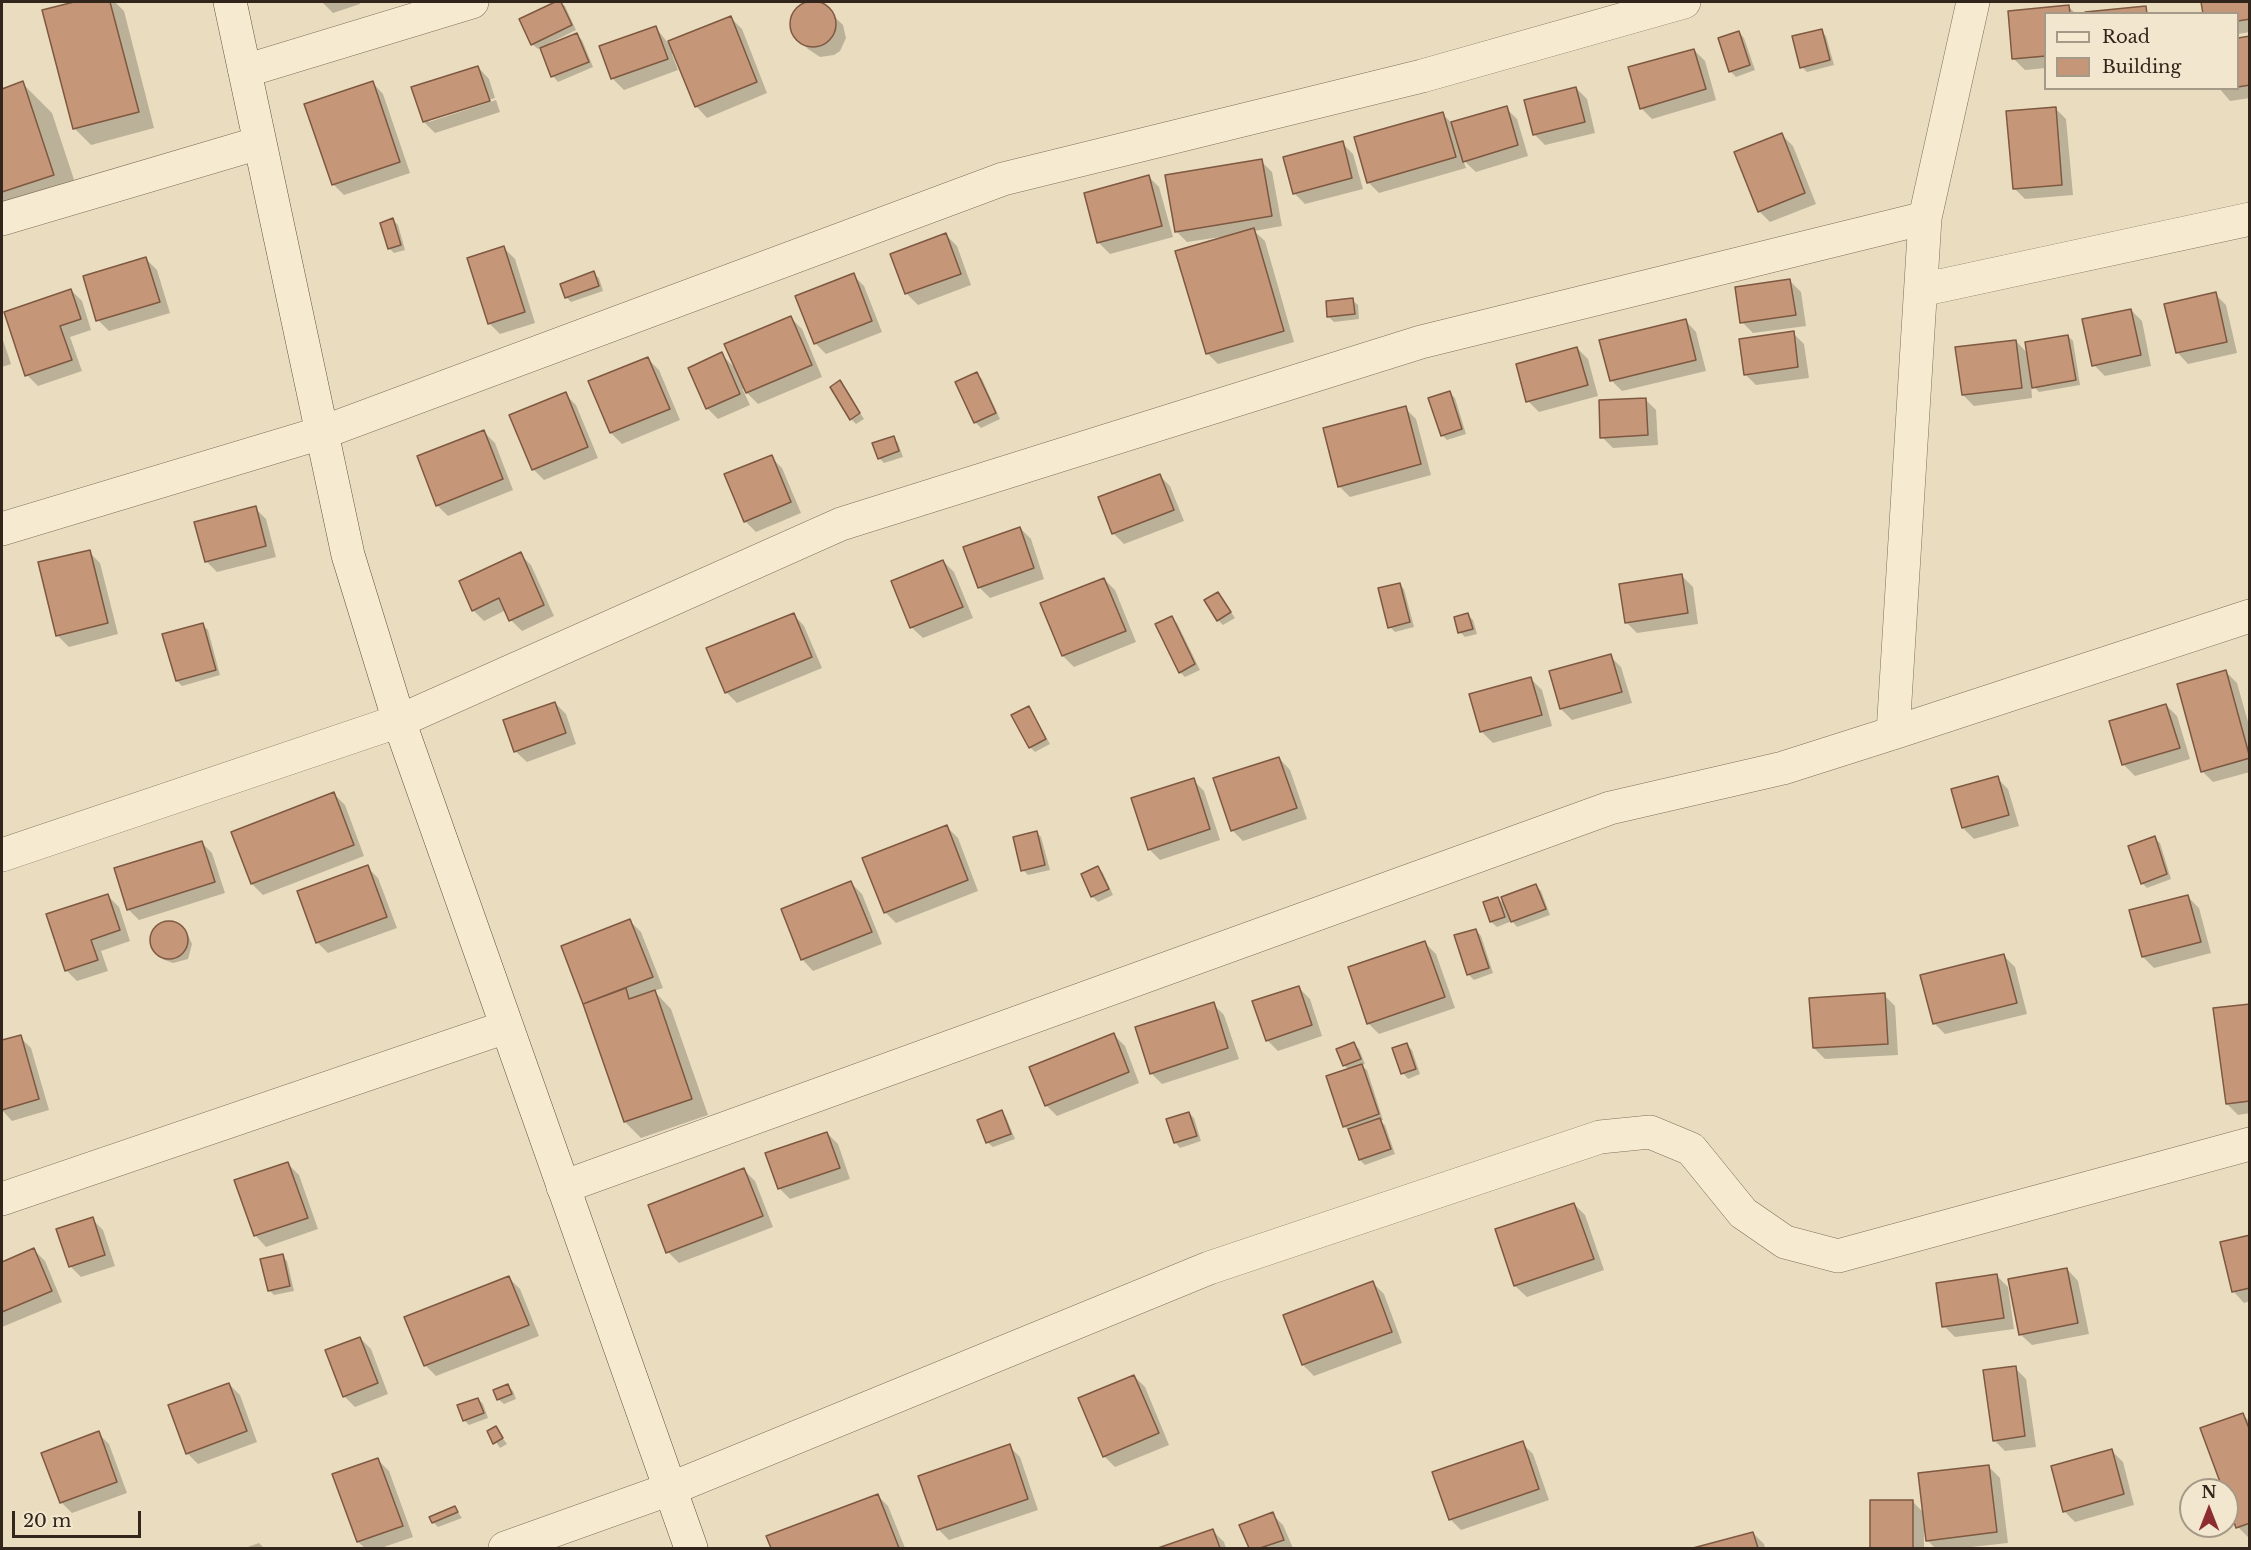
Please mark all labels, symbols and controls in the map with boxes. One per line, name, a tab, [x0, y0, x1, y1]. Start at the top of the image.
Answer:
legend	[2044, 12, 2239, 90]
text: Road	[2102, 26, 2150, 48]
text: Building	[2102, 56, 2181, 78]
north arrow	[2179, 1478, 2239, 1538]
text: N	[2201, 1482, 2217, 1502]
scale bar	[15, 1499, 144, 1537]
text: 20 m	[23, 1510, 71, 1532]

